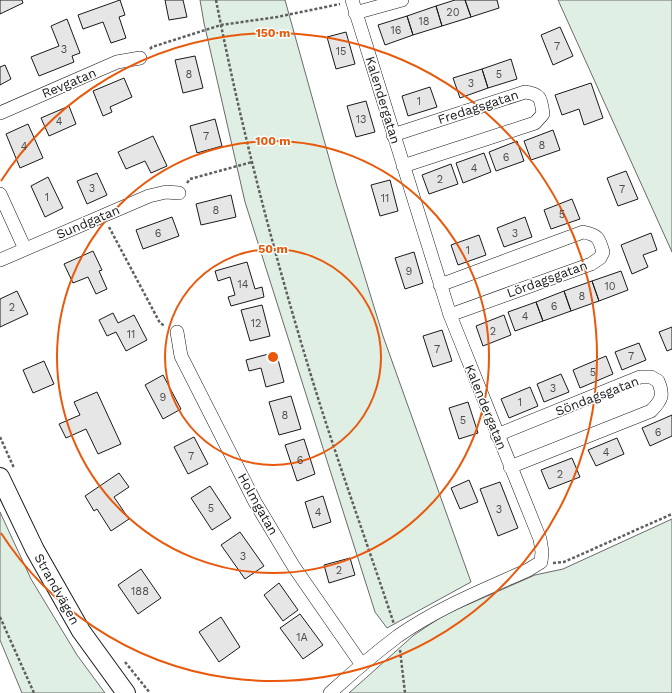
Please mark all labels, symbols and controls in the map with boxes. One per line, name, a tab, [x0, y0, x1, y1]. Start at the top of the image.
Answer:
house number: 20	[446, 6, 460, 19]
house number: 18	[418, 15, 430, 28]
house number: 16	[391, 24, 402, 37]
text: 150 m	[256, 26, 290, 40]
house number: 7	[554, 40, 560, 53]
house number: 3	[61, 43, 67, 56]
house number: 15	[336, 45, 346, 58]
street label: Kalendergatan	[363, 54, 403, 146]
street label: Revgatan	[40, 65, 98, 101]
house number: 8	[186, 68, 193, 81]
house number: 5	[496, 68, 502, 81]
house number: 3	[468, 77, 474, 90]
street label: Fredagsgatan	[436, 87, 520, 127]
house number: 1	[417, 95, 421, 108]
house number: 13	[356, 113, 366, 126]
house number: 4	[56, 115, 63, 128]
house number: 7	[203, 130, 209, 143]
text: 100 m	[255, 134, 291, 148]
house number: 8	[539, 139, 546, 152]
house number: 4	[21, 140, 28, 153]
house number: 6	[503, 151, 510, 164]
house number: 4	[471, 162, 478, 175]
house number: 2	[437, 173, 443, 186]
house number: 3	[89, 182, 95, 195]
house number: 7	[619, 183, 625, 196]
house number: 1	[45, 191, 49, 204]
house number: 11	[381, 192, 389, 205]
street label: Sundgatan	[54, 202, 122, 242]
house number: 8	[213, 204, 220, 217]
house number: 5	[559, 208, 565, 221]
house number: 6	[155, 227, 162, 240]
house number: 3	[512, 227, 518, 240]
text: 50 m	[258, 242, 288, 256]
house number: 1	[466, 244, 470, 257]
street label: Lördagsgatan	[505, 257, 589, 301]
house number: 9	[406, 265, 413, 278]
house number: 14	[237, 278, 249, 291]
house number: 10	[604, 280, 616, 293]
house number: 8	[579, 290, 586, 303]
house number: 6	[551, 300, 558, 313]
house number: 2	[9, 301, 15, 314]
house number: 4	[522, 310, 529, 323]
house number: 12	[251, 317, 261, 330]
house number: 2	[490, 325, 496, 338]
house number: 11	[127, 328, 135, 341]
house number: 7	[434, 343, 440, 356]
centre of rings	[266, 350, 280, 364]
house number: 7	[628, 350, 634, 363]
street label: Kalendergatan	[462, 362, 510, 452]
house number: 5	[590, 366, 596, 379]
street label: Söndagsgatan	[553, 373, 641, 419]
house number: 3	[550, 382, 556, 395]
house number: 9	[160, 391, 167, 404]
house number: 1	[518, 396, 522, 409]
house number: 8	[282, 409, 289, 422]
house number: 5	[460, 414, 466, 427]
house number: 6	[655, 426, 662, 439]
house number: 4	[603, 446, 610, 459]
house number: 7	[188, 450, 194, 463]
house number: 6	[297, 454, 304, 467]
house number: 2	[557, 468, 563, 481]
street label: Holmgatan	[235, 470, 281, 538]
house number: 5	[208, 502, 214, 515]
house number: 3	[496, 503, 502, 516]
house number: 4	[315, 506, 322, 519]
house number: 3	[240, 550, 246, 563]
street label: Strandvägen	[31, 551, 83, 627]
house number: 2	[336, 564, 342, 577]
house number: 188	[131, 585, 149, 598]
house number: 1A	[296, 631, 308, 644]

